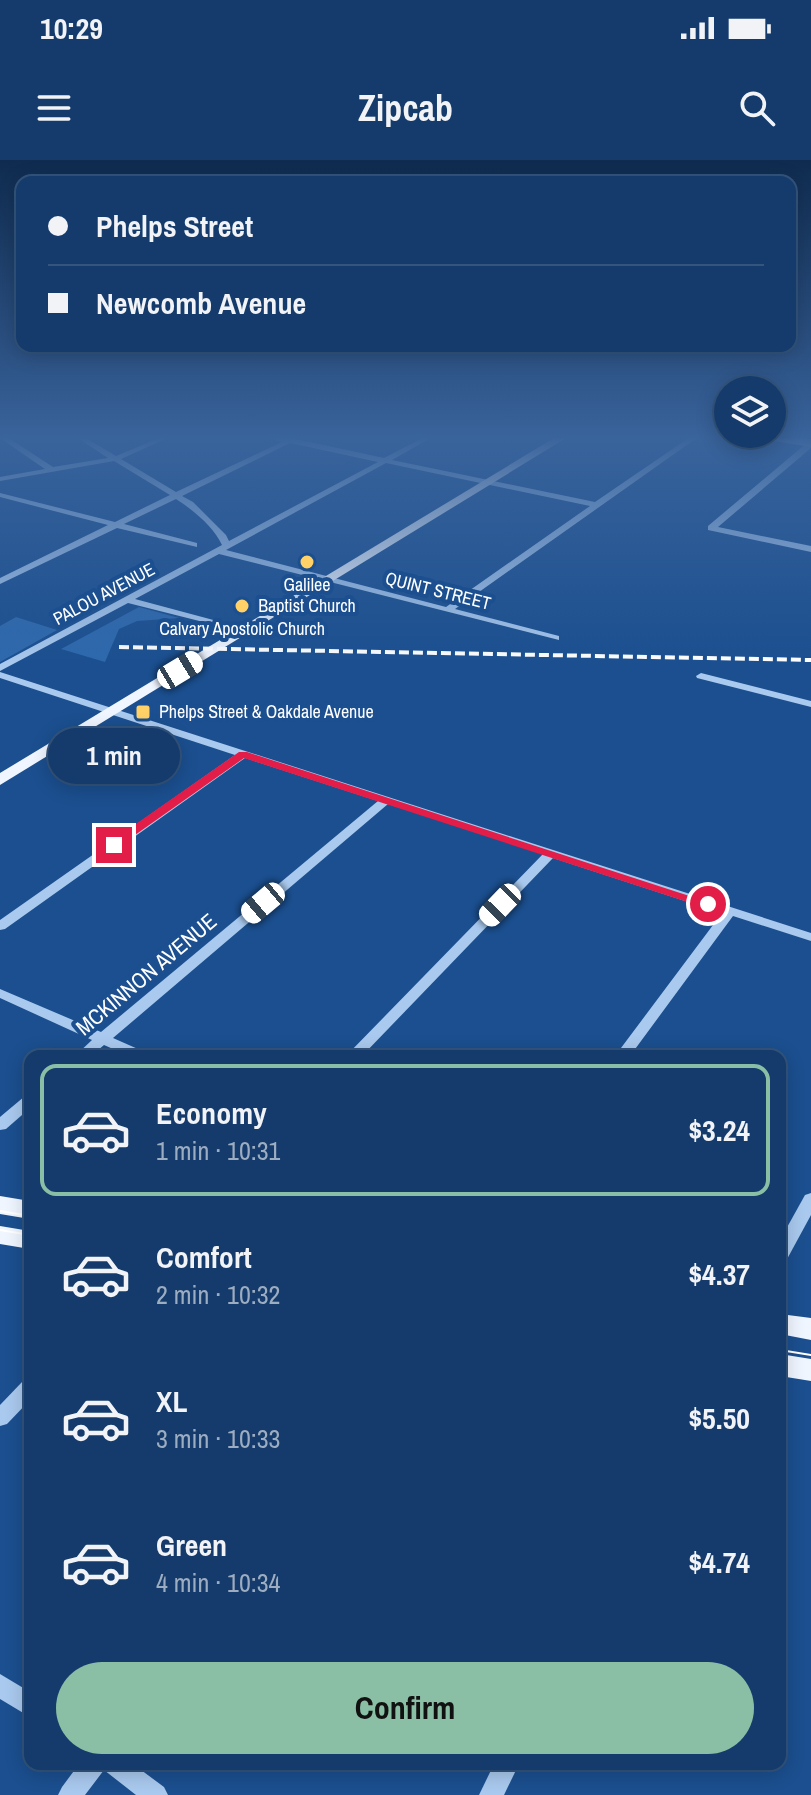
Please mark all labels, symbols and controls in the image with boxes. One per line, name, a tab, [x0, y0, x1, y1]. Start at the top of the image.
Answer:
text: 10:29	[40, 8, 103, 48]
text: Zipcab	[358, 84, 453, 132]
icon: menu	[32, 86, 76, 130]
icon: search	[735, 86, 779, 130]
text: Phelps Street	[96, 206, 253, 246]
text: Newcomb Avenue	[96, 283, 306, 323]
map controls	[714, 376, 786, 448]
button: layers	[714, 376, 786, 448]
marker: Galilee Baptist Church	[298, 553, 316, 571]
street label: PALOU AVENUE	[49, 556, 159, 631]
street label: QUINT STREET	[383, 565, 494, 616]
place label: Galilee Baptist Church	[258, 572, 356, 618]
marker: Calvary Apostolic Church	[233, 597, 251, 615]
place label: Calvary Apostolic Church	[159, 616, 325, 641]
car	[153, 647, 207, 693]
place label: Phelps Street & Oakdale Avenue	[159, 699, 374, 724]
marker: Phelps Street & Oakdale Avenue	[134, 703, 152, 721]
callout: 1 min	[48, 729, 180, 785]
text: 1 min	[86, 738, 142, 773]
route end	[96, 827, 132, 863]
car	[237, 878, 289, 928]
car	[475, 879, 525, 931]
route start	[690, 886, 726, 922]
street label: MCKINNON AVENUE	[69, 906, 223, 1042]
text: Economy	[156, 1093, 267, 1133]
icon: car	[60, 1094, 132, 1166]
text: $3.24	[688, 1110, 750, 1150]
text: 1 min · 10:31	[156, 1133, 280, 1168]
text: Comfort	[156, 1237, 252, 1277]
icon: car	[60, 1238, 132, 1310]
text: $4.37	[688, 1254, 750, 1294]
text: 2 min · 10:32	[156, 1277, 280, 1312]
text: XL	[156, 1381, 187, 1421]
icon: car	[60, 1382, 132, 1454]
text: $5.50	[688, 1398, 750, 1438]
text: 3 min · 10:33	[156, 1421, 280, 1456]
text: Green	[156, 1525, 227, 1565]
icon: car	[60, 1526, 132, 1598]
text: $4.74	[688, 1542, 750, 1582]
text: 4 min · 10:34	[156, 1565, 280, 1600]
button: Confirm	[56, 1662, 754, 1754]

